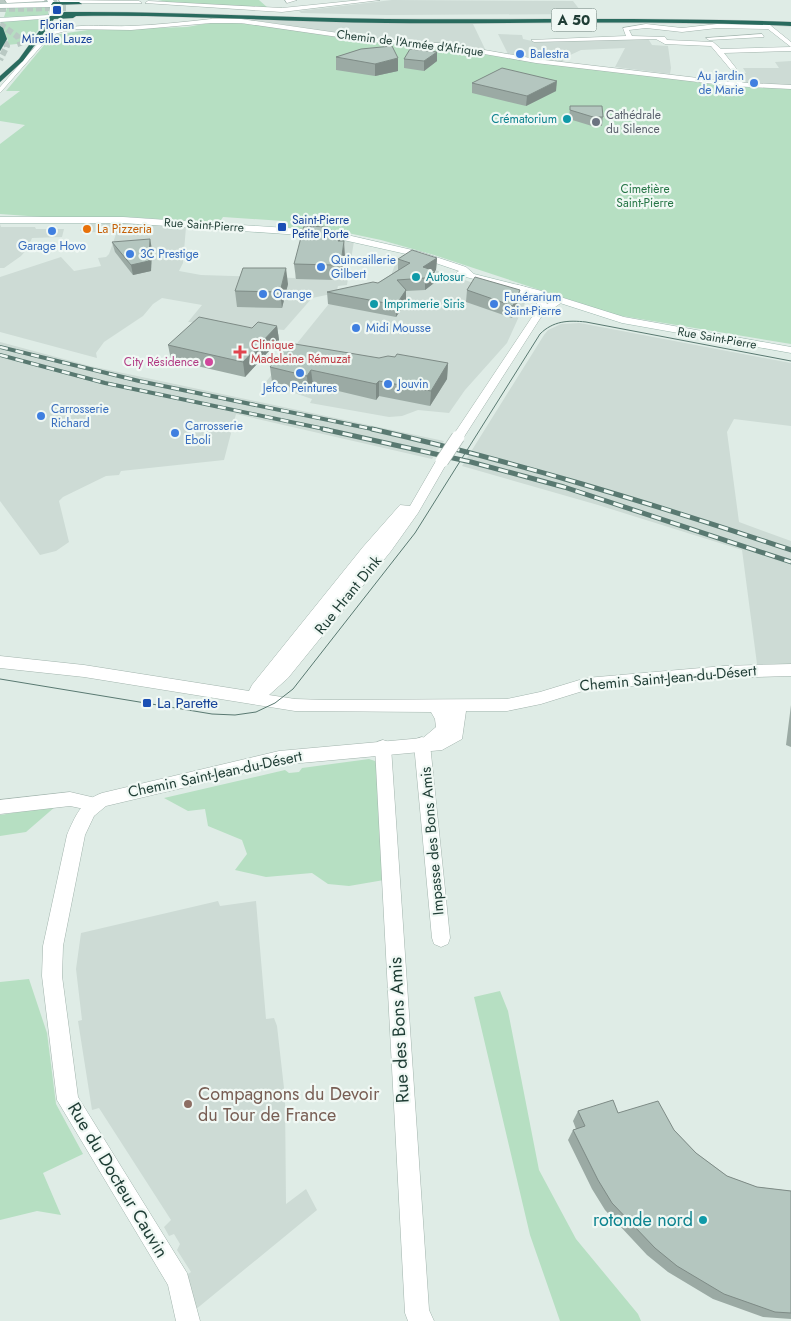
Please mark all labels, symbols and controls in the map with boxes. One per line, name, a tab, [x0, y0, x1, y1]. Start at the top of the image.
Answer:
marker: Florian Mireille Lauze	[51, 4, 63, 16]
road number: A 50	[552, 8, 596, 32]
place label: Florian Mireille Lauze	[22, 16, 92, 48]
street label: Chemin de l'Armée d'Afrique	[336, 25, 484, 61]
place label: Balestra	[530, 45, 569, 63]
marker: Balestra	[514, 48, 526, 60]
place label: Au jardin de Marie	[697, 67, 744, 99]
marker: Au jardin de Marie	[748, 77, 760, 89]
place label: Cathédrale du Silence	[606, 106, 661, 138]
place label: Crématorium	[491, 110, 557, 128]
marker: Crématorium	[561, 113, 573, 125]
marker: Cathédrale du Silence	[590, 116, 602, 128]
park label: Cimetière Saint-Pierre	[616, 180, 674, 212]
place label: Saint-Pierre Petite Porte	[292, 211, 349, 243]
street label: Rue Saint-Pierre	[163, 213, 245, 237]
place label: La Pizzeria	[97, 220, 152, 238]
marker: Saint-Pierre Petite Porte	[276, 221, 288, 233]
marker: La Pizzeria	[81, 223, 93, 235]
marker: Garage Hovo	[46, 225, 58, 237]
place label: Garage Hovo	[18, 237, 87, 255]
place label: 3C Prestige	[140, 245, 199, 263]
marker: 3C Prestige	[124, 248, 136, 260]
place label: Quincaillerie Gilbert	[331, 251, 396, 283]
marker: Quincaillerie Gilbert	[315, 261, 327, 273]
place label: Autosur	[426, 268, 466, 286]
marker: Autosur	[410, 271, 422, 283]
place label: Orange	[273, 285, 312, 303]
marker: Orange	[257, 288, 269, 300]
place label: Funérarium Saint-Pierre	[504, 288, 561, 320]
place label: Imprimerie Siris	[384, 295, 465, 313]
marker: Imprimerie Siris	[368, 298, 380, 310]
marker: Funérarium Saint-Pierre	[488, 298, 500, 310]
place label: Midi Mousse	[366, 319, 431, 337]
marker: Midi Mousse	[350, 322, 362, 334]
street label: Rue Saint-Pierre	[676, 322, 758, 354]
place label: Clinique Madeleine Rémuzat	[251, 336, 351, 368]
marker: Clinique Madeleine Rémuzat	[233, 345, 247, 359]
place label: City Résidence	[124, 353, 199, 371]
marker: City Résidence	[203, 356, 215, 368]
marker: Jefco Peintures	[294, 367, 306, 379]
place label: Jouvin	[396, 375, 428, 393]
marker: Jouvin	[382, 378, 394, 390]
place label: Jefco Peintures	[261, 379, 337, 397]
place label: Carrosserie Richard	[51, 400, 109, 432]
marker: Carrosserie Richard	[35, 410, 47, 422]
place label: Carrosserie Eboli	[185, 417, 243, 449]
marker: Carrosserie Eboli	[169, 427, 181, 439]
street label: Rue Hrant Dink	[309, 550, 387, 639]
street label: Chemin Saint-Jean-du-Désert	[579, 659, 758, 697]
place label: La Parette	[157, 692, 218, 714]
marker: La Parette	[141, 697, 153, 709]
street label: Chemin Saint-Jean-du-Désert	[126, 745, 304, 803]
street label: Impasse des Bons Amis	[415, 766, 449, 916]
street label: Rue des Bons Amis	[382, 956, 416, 1104]
place label: Compagnons du Devoir du Tour de France	[198, 1081, 380, 1128]
street label: Rue du Docteur Cauvin	[61, 1097, 175, 1263]
marker: Compagnons du Devoir du Tour de France	[182, 1098, 194, 1110]
place label: rotonde nord	[593, 1207, 693, 1233]
marker: rotonde nord	[697, 1214, 709, 1226]

